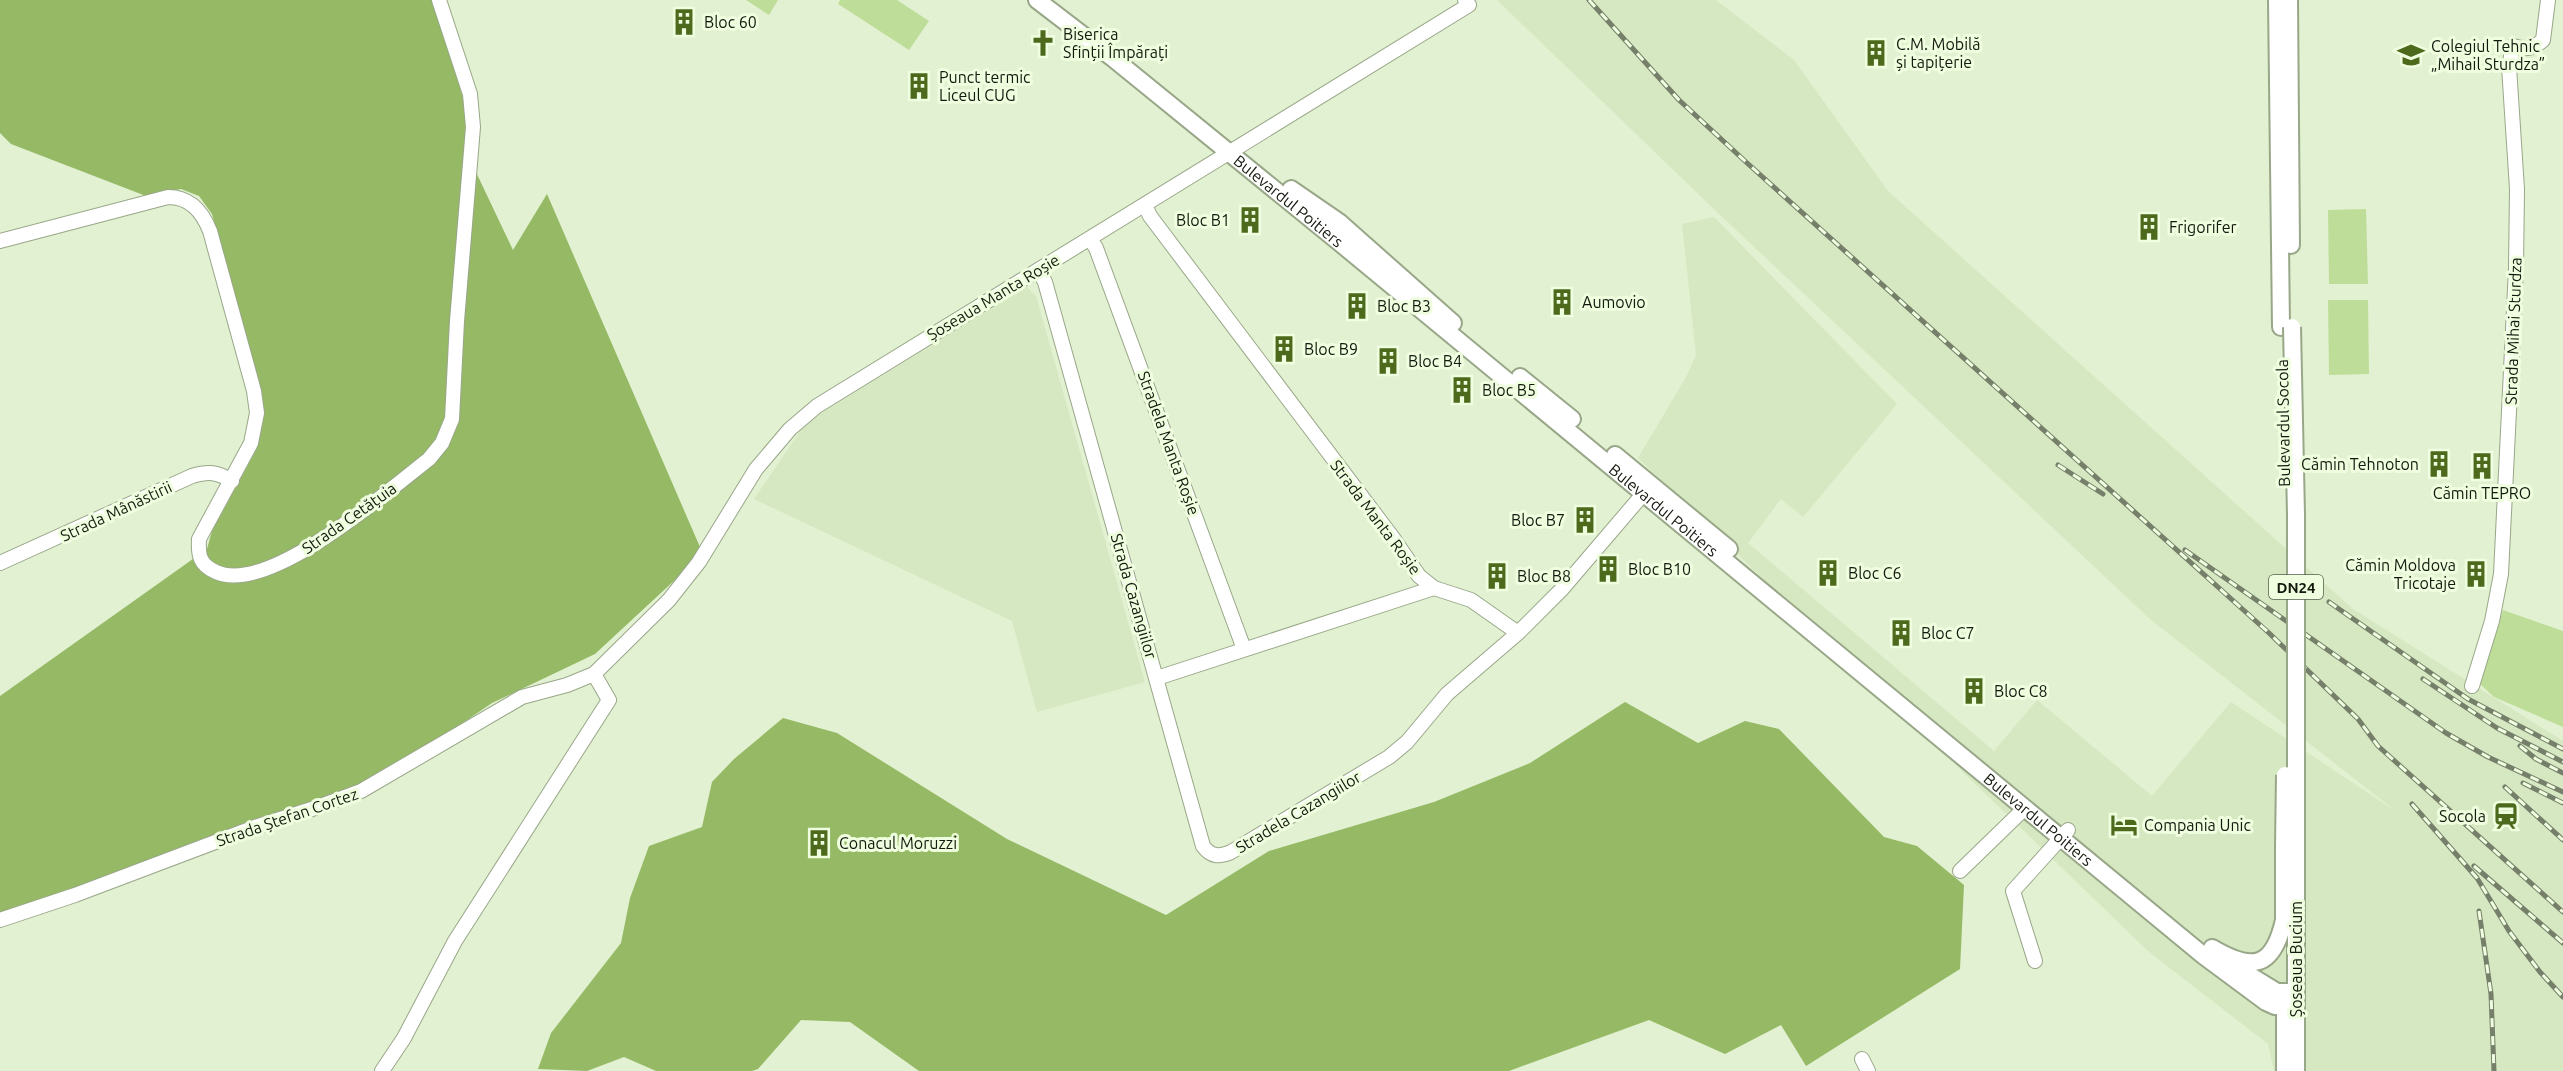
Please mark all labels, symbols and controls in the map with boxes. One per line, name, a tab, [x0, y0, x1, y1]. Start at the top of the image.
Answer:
building icon: Bloc 60	[669, 7, 699, 37]
place label: Bloc 60	[704, 13, 757, 31]
place label: Biserica Sfinții Împărați	[1063, 25, 1168, 61]
church icon: Biserica Sfinții Împărați	[1028, 28, 1058, 58]
place label: C.M. Mobilă și tapițerie	[1896, 35, 1981, 71]
place label: Colegiul Tehnic „Mihail Sturdza”	[2431, 37, 2545, 73]
building icon: C.M. Mobilă și tapițerie	[1861, 38, 1891, 68]
school or university icon: Colegiul Tehnic „Mihail Sturdza”	[2396, 40, 2426, 70]
place label: Punct termic Liceul CUG	[939, 68, 1031, 104]
building icon: Punct termic Liceul CUG	[904, 71, 934, 101]
street label: Bulevardul Poitiers	[1230, 151, 1347, 251]
building icon: Bloc B1	[1235, 205, 1265, 235]
place label: Bloc B1	[1176, 211, 1230, 229]
building icon: Frigorifer	[2134, 212, 2164, 242]
place label: Frigorifer	[2169, 218, 2237, 236]
street label: Șoseaua Manta Roșie	[924, 250, 1062, 344]
street label: Strada Mihai Sturdza	[2501, 257, 2525, 405]
building icon: Aumovio	[1547, 287, 1577, 317]
building icon: Bloc B3	[1342, 291, 1372, 321]
place label: Aumovio	[1582, 293, 1646, 311]
place label: Bloc B3	[1377, 297, 1431, 315]
building icon: Bloc B9	[1269, 334, 1299, 364]
place label: Bloc B9	[1304, 340, 1358, 358]
building icon: Bloc B4	[1373, 346, 1403, 376]
place label: Bloc B4	[1408, 352, 1462, 370]
street label: Bulevardul Socola	[2273, 359, 2293, 487]
street label: Stradela Manta Roșie	[1135, 369, 1203, 517]
building icon: Bloc B5	[1447, 375, 1477, 405]
place label: Bloc B5	[1482, 381, 1536, 399]
building icon: Cămin Tehnoton	[2424, 449, 2454, 479]
building icon: Cămin TEPRO	[2467, 451, 2497, 481]
place label: Cămin Tehnoton	[2301, 455, 2419, 473]
street label: Strada Manta Roșie	[1327, 456, 1425, 578]
street label: Bulevardul Poitiers	[1606, 460, 1722, 560]
street label: Strada Mânăstirii	[58, 477, 174, 545]
street label: Strada Cetățuia	[298, 479, 400, 557]
place label: Cămin TEPRO	[2433, 484, 2531, 502]
building icon: Bloc B7	[1570, 505, 1600, 535]
place label: Bloc B7	[1511, 511, 1565, 529]
street label: Strada Cazangiilor	[1107, 531, 1161, 661]
building icon: Bloc B10	[1593, 554, 1623, 584]
place label: Cămin Moldova Tricotaje	[2345, 556, 2456, 592]
building icon: Bloc C6	[1813, 558, 1843, 588]
building icon: Cămin Moldova Tricotaje	[2461, 559, 2491, 589]
place label: Bloc B10	[1628, 560, 1691, 578]
building icon: Bloc B8	[1482, 561, 1512, 591]
place label: Bloc C6	[1848, 564, 1902, 582]
place label: Bloc B8	[1517, 567, 1571, 585]
road number: DN24	[2269, 575, 2323, 599]
building icon: Bloc C7	[1886, 618, 1916, 648]
place label: Bloc C7	[1921, 624, 1975, 642]
building icon: Bloc C8	[1959, 676, 1989, 706]
place label: Bloc C8	[1994, 682, 2048, 700]
street label: Stradela Cazangiilor	[1232, 768, 1364, 856]
street label: Bulevardul Poitiers	[1980, 769, 2097, 869]
street label: Strada Ștefan Cortez	[214, 784, 360, 850]
station icon: Socola	[2491, 801, 2521, 831]
place label: Socola	[2439, 807, 2486, 825]
hotel icon: Compania Unic	[2109, 810, 2139, 840]
place label: Compania Unic	[2144, 816, 2251, 834]
building icon: Conacul Moruzzi	[804, 828, 834, 858]
place label: Conacul Moruzzi	[839, 834, 957, 852]
street label: Șoseaua Bucium	[2287, 901, 2305, 1017]

